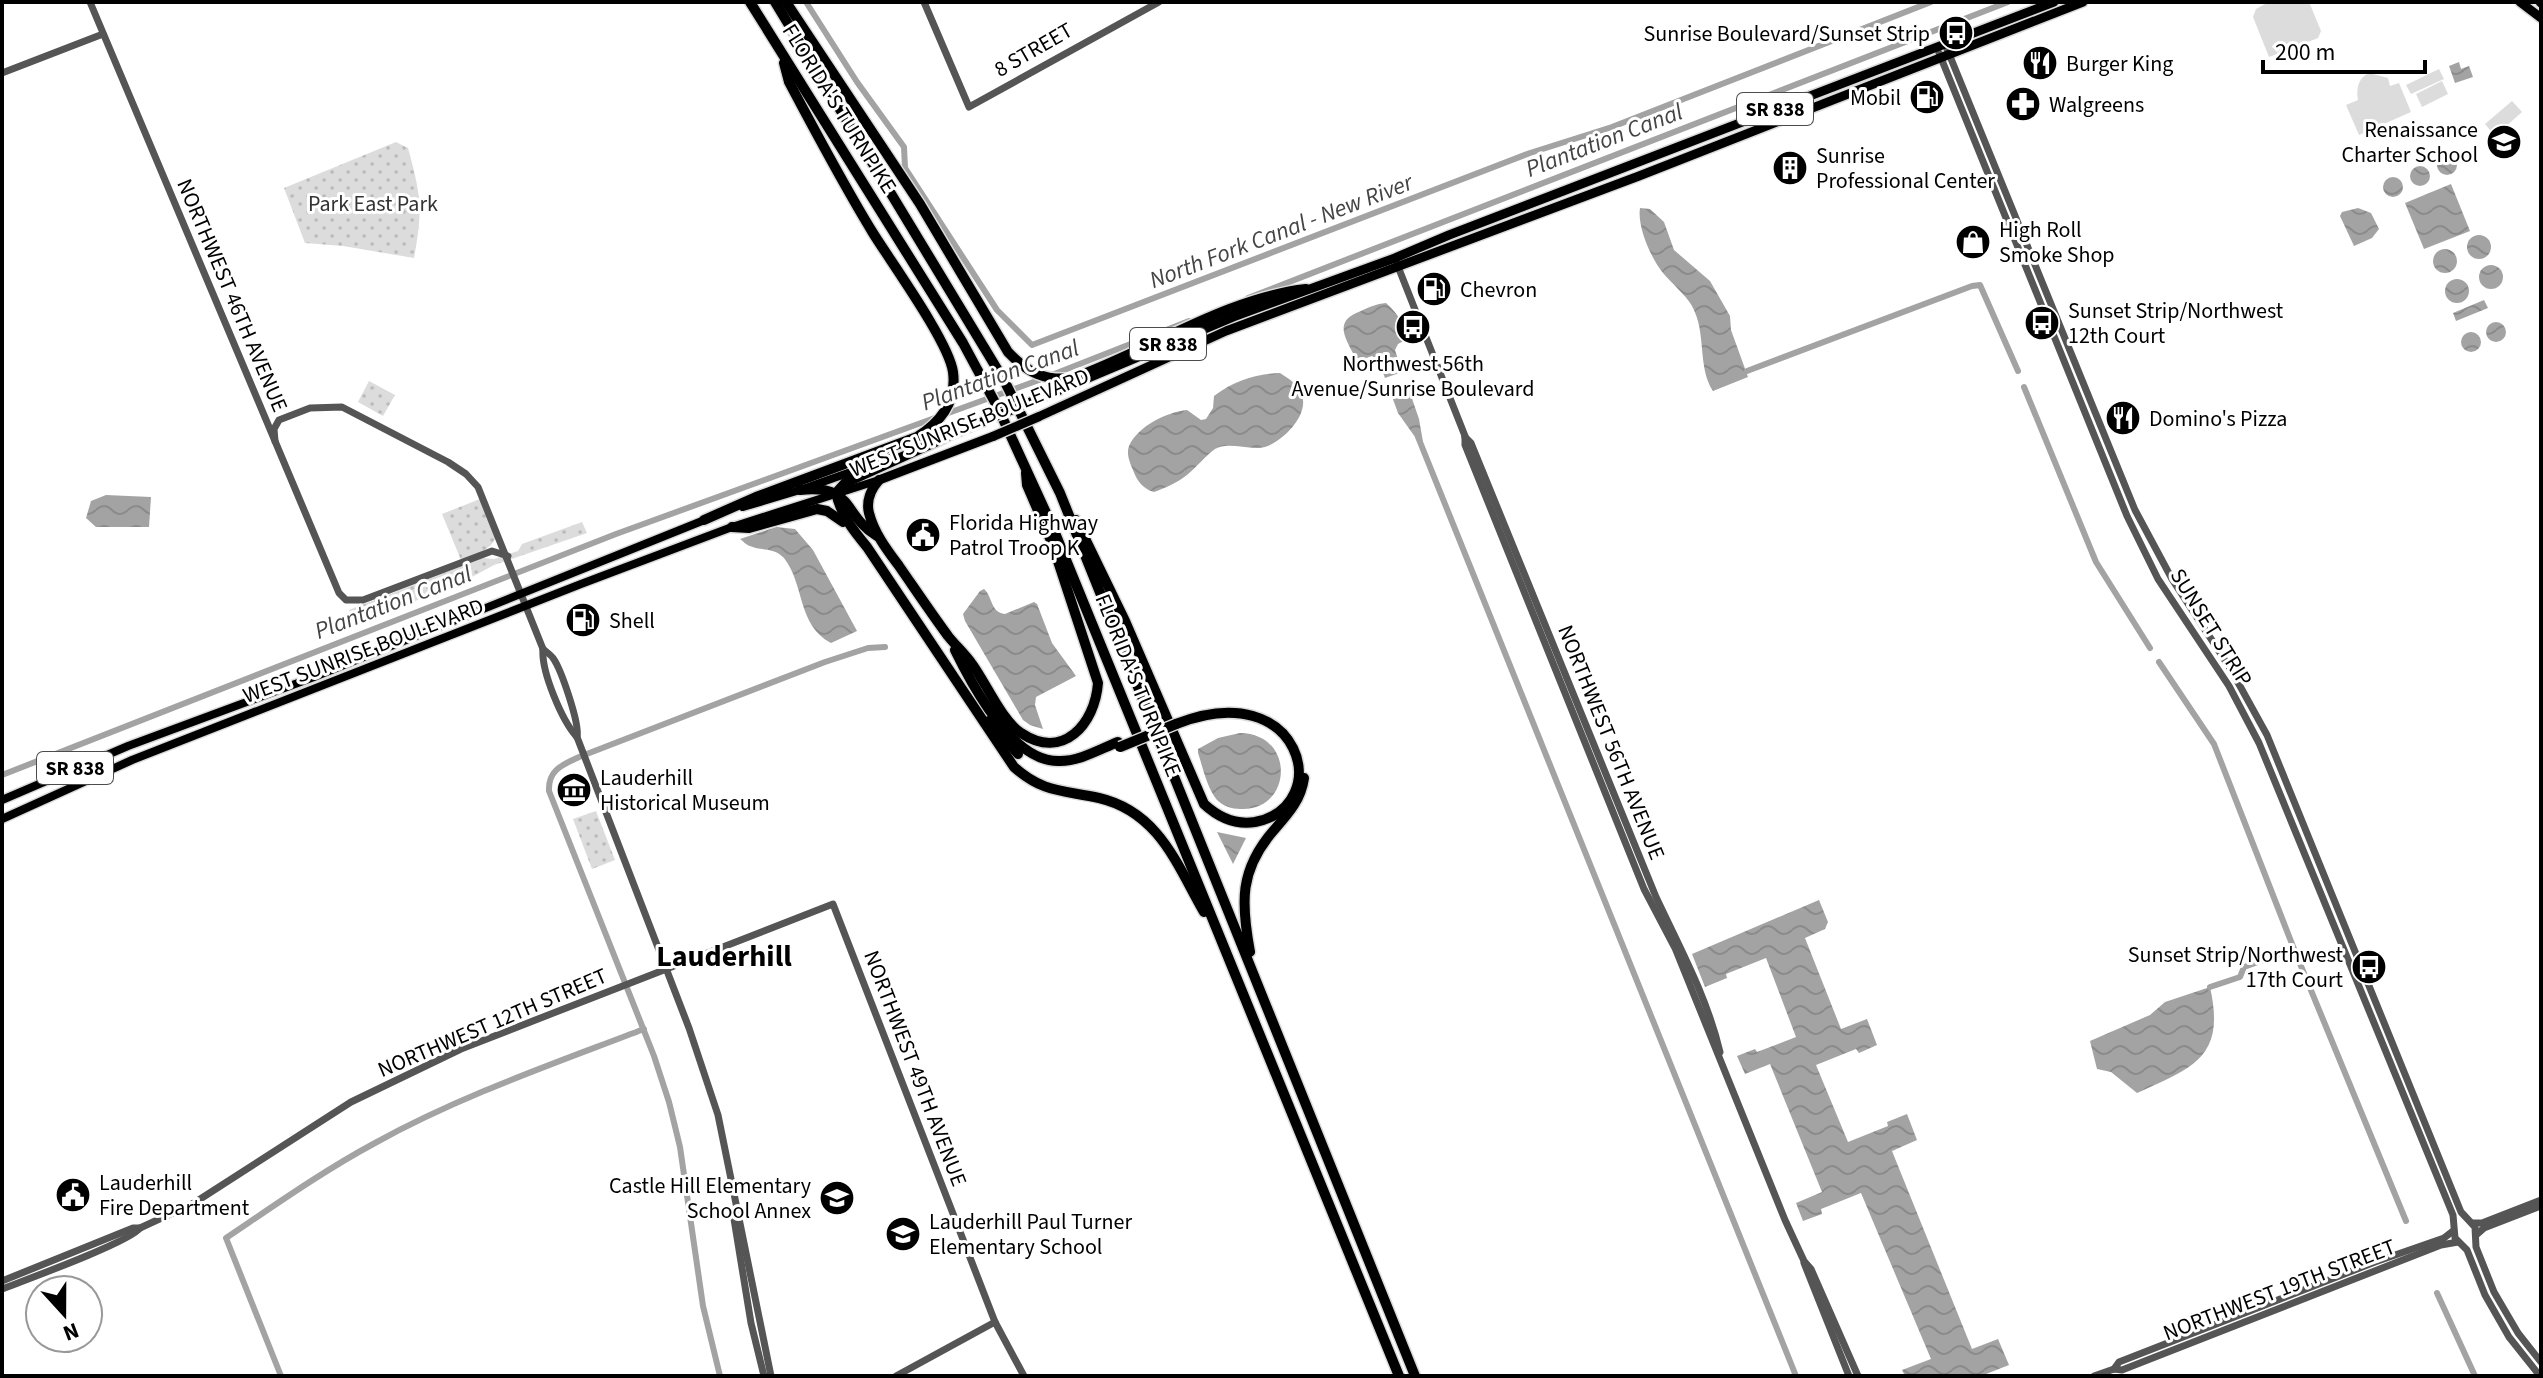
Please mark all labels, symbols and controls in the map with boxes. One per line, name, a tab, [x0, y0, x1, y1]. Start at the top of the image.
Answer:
street label: 8 STREET	[988, 14, 1079, 85]
bus stop icon: Sunrise Boulevard/Sunset Strip	[1937, 14, 1975, 52]
street label: FLORIDA'S TURNPIKE	[774, 18, 904, 200]
place label: Sunrise Boulevard/Sunset Strip	[1644, 18, 1930, 50]
scale bar	[2263, 24, 2425, 74]
text: 200 m	[2275, 35, 2335, 70]
restaurant icon: Burger King	[2021, 44, 2059, 82]
place label: Burger King	[2066, 48, 2173, 80]
fuel station icon: Mobil	[1908, 78, 1946, 116]
place label: Mobil	[1850, 82, 1901, 114]
pharmacy icon: Walgreens	[2004, 85, 2042, 123]
place label: Walgreens	[2049, 89, 2144, 121]
road number: SR 838	[1737, 93, 1813, 125]
water label: Plantation Canal	[1521, 94, 1688, 186]
place label: Renaissance Charter School	[2341, 114, 2478, 171]
school or university icon: Renaissance Charter School	[2485, 123, 2523, 161]
place label: Sunrise Professional Center	[1816, 140, 1995, 197]
building icon: Sunrise Professional Center	[1771, 149, 1809, 187]
water label: North Fork Canal - New River	[1144, 164, 1420, 298]
street label: NORTHWEST 46TH AVENUE	[168, 174, 296, 417]
park label: Park East Park	[308, 188, 438, 220]
place label: High Roll Smoke Shop	[1999, 214, 2115, 271]
shop icon: High Roll Smoke Shop	[1954, 223, 1992, 261]
fuel station icon: Chevron	[1415, 270, 1453, 308]
place label: Chevron	[1460, 274, 1537, 306]
place label: Sunset Strip/Northwest 12th Court	[2068, 295, 2284, 352]
bus stop icon: Sunset Strip/Northwest 12th Court	[2023, 304, 2061, 342]
bus stop icon: Northwest 56th Avenue/Sunrise Boulevard	[1394, 308, 1432, 346]
road number: SR 838	[1130, 328, 1206, 360]
water label: Plantation Canal	[916, 331, 1084, 420]
place label: Northwest 56th Avenue/Sunrise Boulevard	[1292, 348, 1534, 405]
street label: WEST SUNRISE BOULEVARD	[845, 360, 1094, 486]
restaurant icon: Domino's Pizza	[2104, 399, 2142, 437]
place label: Domino's Pizza	[2149, 403, 2287, 435]
place label: Florida Highway Patrol Troop K	[949, 507, 1099, 564]
public building icon: Florida Highway Patrol Troop K	[904, 516, 942, 554]
water label: Plantation Canal	[310, 556, 477, 648]
street label: SUNSET STRIP	[2162, 562, 2260, 693]
street label: FLORIDA'S TURNPIKE	[1087, 589, 1189, 782]
street label: WEST SUNRISE BOULEVARD	[238, 590, 488, 712]
fuel station icon: Shell	[564, 601, 602, 639]
place label: Shell	[609, 605, 655, 637]
street label: NORTHWEST 56TH AVENUE	[1549, 620, 1673, 865]
road number: SR 838	[37, 752, 113, 784]
place label: Lauderhill Historical Museum	[600, 762, 770, 819]
museum icon: Lauderhill Historical Museum	[555, 771, 593, 809]
district label: Lauderhill	[656, 935, 792, 978]
place label: Sunset Strip/Northwest 17th Court	[2128, 939, 2344, 996]
street label: NORTHWEST 49TH AVENUE	[855, 946, 975, 1191]
bus stop icon: Sunset Strip/Northwest 17th Court	[2350, 948, 2388, 986]
street label: NORTHWEST 12TH STREET	[373, 960, 612, 1086]
place label: Lauderhill Fire Department	[99, 1167, 250, 1224]
place label: Castle Hill Elementary School Annex	[609, 1170, 812, 1227]
public building icon: Lauderhill Fire Department	[54, 1176, 92, 1214]
school or university icon: Castle Hill Elementary School Annex	[818, 1179, 856, 1217]
place label: Lauderhill Paul Turner Elementary School	[929, 1206, 1132, 1263]
school or university icon: Lauderhill Paul Turner Elementary School	[884, 1215, 922, 1253]
street label: NORTHWEST 19TH STREET	[2159, 1231, 2400, 1349]
north arrow	[24, 1274, 104, 1354]
text: N	[58, 1314, 83, 1349]

